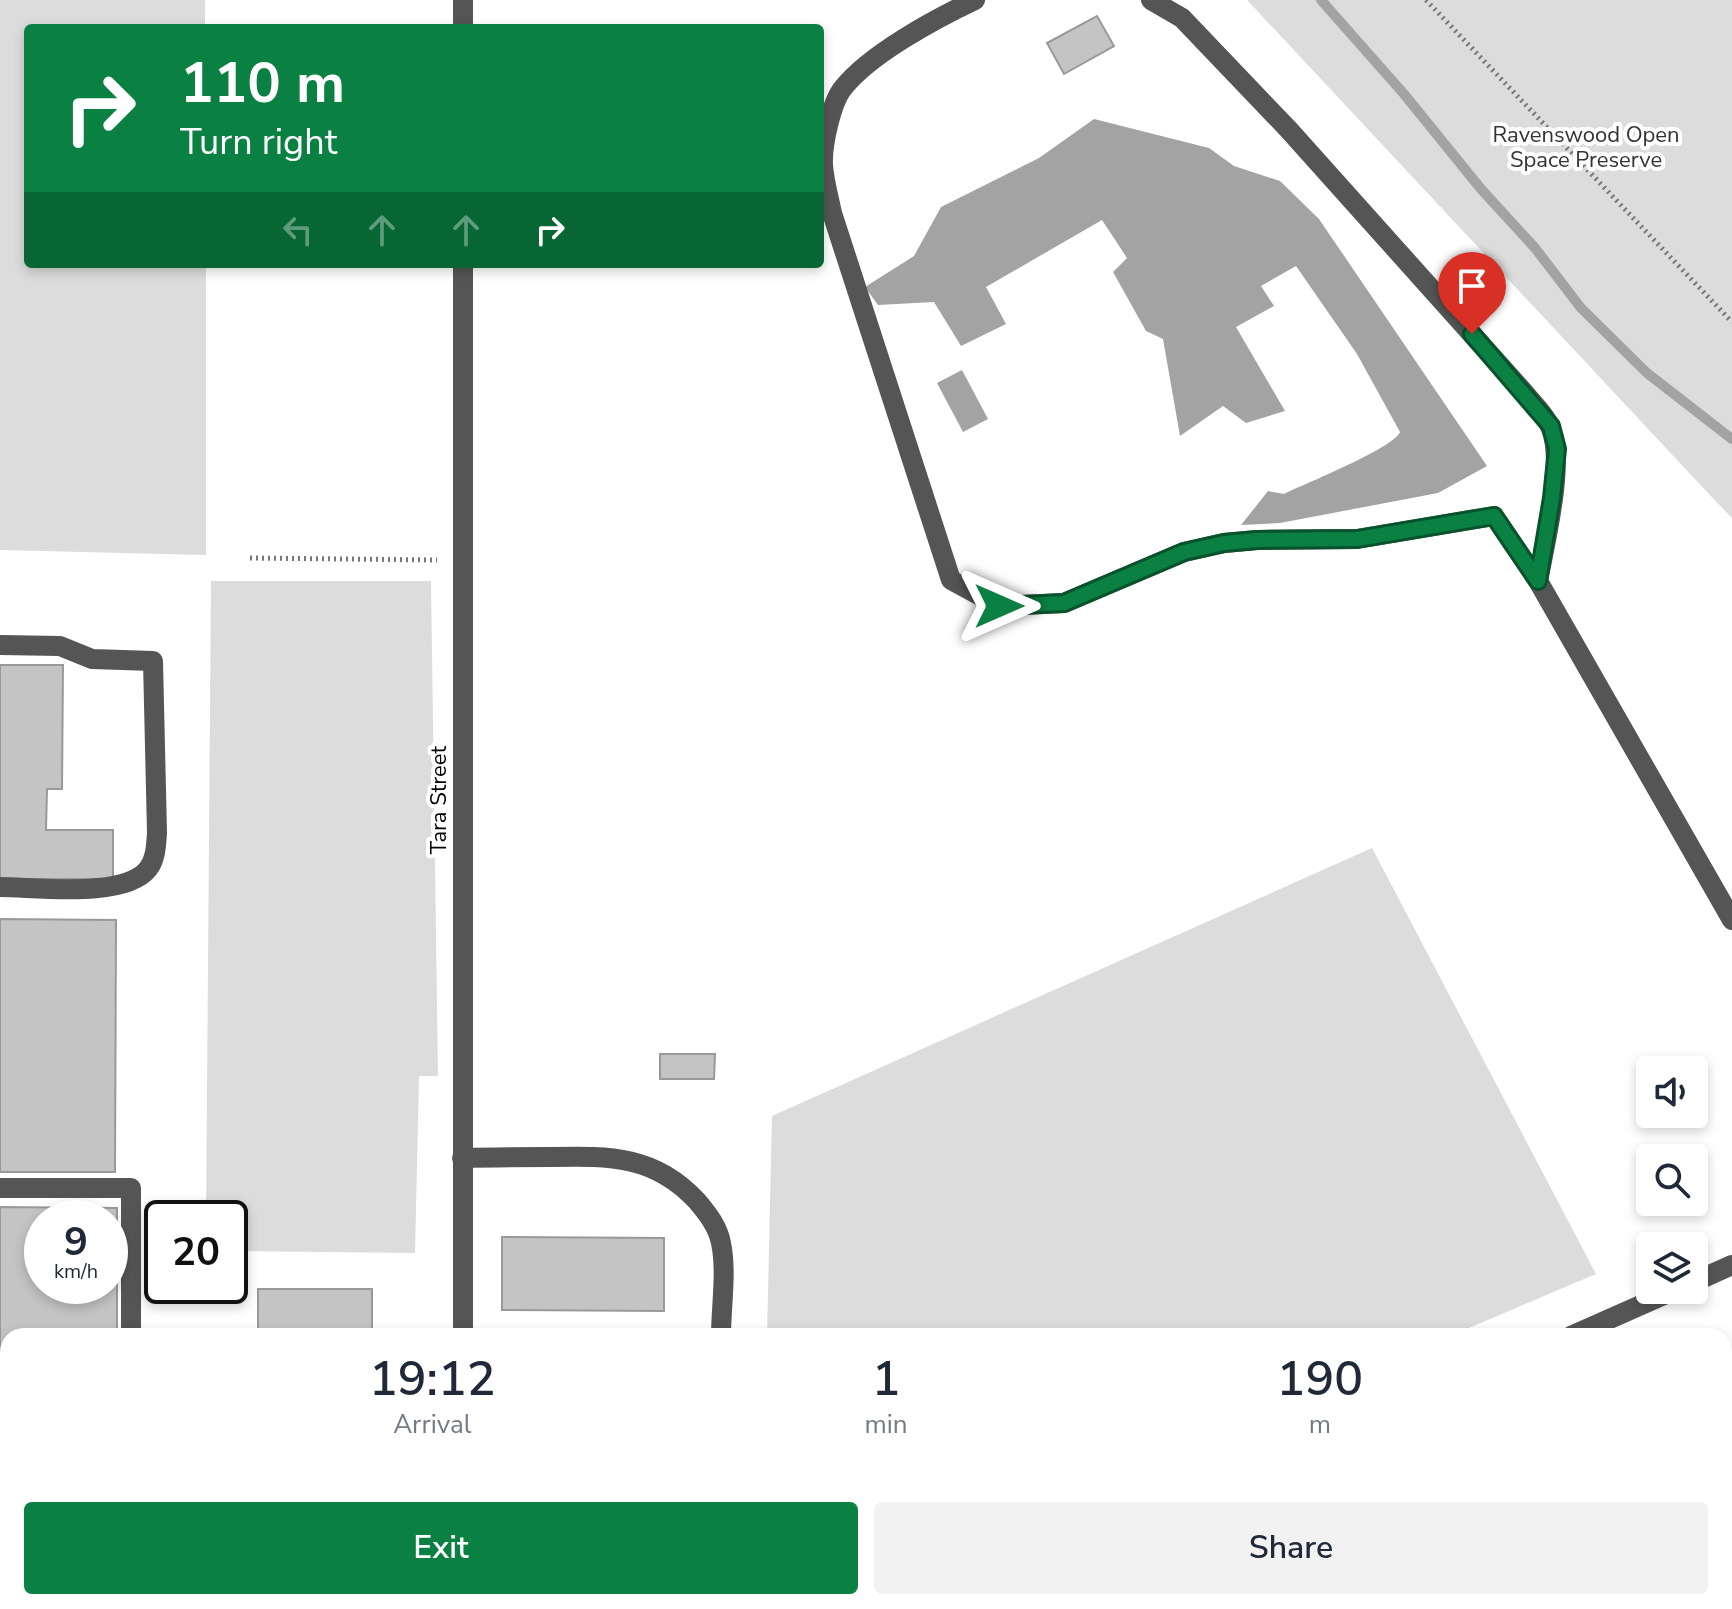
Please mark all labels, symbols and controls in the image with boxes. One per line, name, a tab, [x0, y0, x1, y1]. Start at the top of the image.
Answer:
text: 110 m	[180, 45, 345, 122]
icon: right	[48, 56, 152, 160]
text: Turn right	[180, 118, 337, 167]
park label: Ravenswood Open Space Preserve	[1492, 120, 1680, 175]
icon: left	[276, 208, 320, 252]
icon: ahead	[360, 208, 404, 252]
icon: ahead	[444, 208, 488, 252]
icon: right	[528, 208, 572, 252]
pin	[1438, 252, 1506, 334]
icon: arrive	[1450, 264, 1494, 308]
position arrow	[957, 564, 1041, 648]
street label: Tara Street	[424, 746, 454, 854]
map controls	[1636, 1056, 1708, 1304]
button: sound	[1636, 1056, 1708, 1128]
button: search	[1636, 1144, 1708, 1216]
speed limit sign: 20	[144, 1200, 248, 1304]
text: 9	[64, 1215, 88, 1269]
button: layers	[1636, 1232, 1708, 1304]
text: km/h	[54, 1258, 98, 1285]
text: 19:12	[369, 1346, 496, 1412]
text: 1	[872, 1346, 900, 1412]
text: 190	[1277, 1346, 1363, 1412]
text: Arrival	[393, 1407, 471, 1442]
text: min	[865, 1407, 908, 1442]
text: m	[1309, 1407, 1331, 1442]
button: Exit	[24, 1502, 858, 1594]
button: Share	[874, 1502, 1708, 1594]

